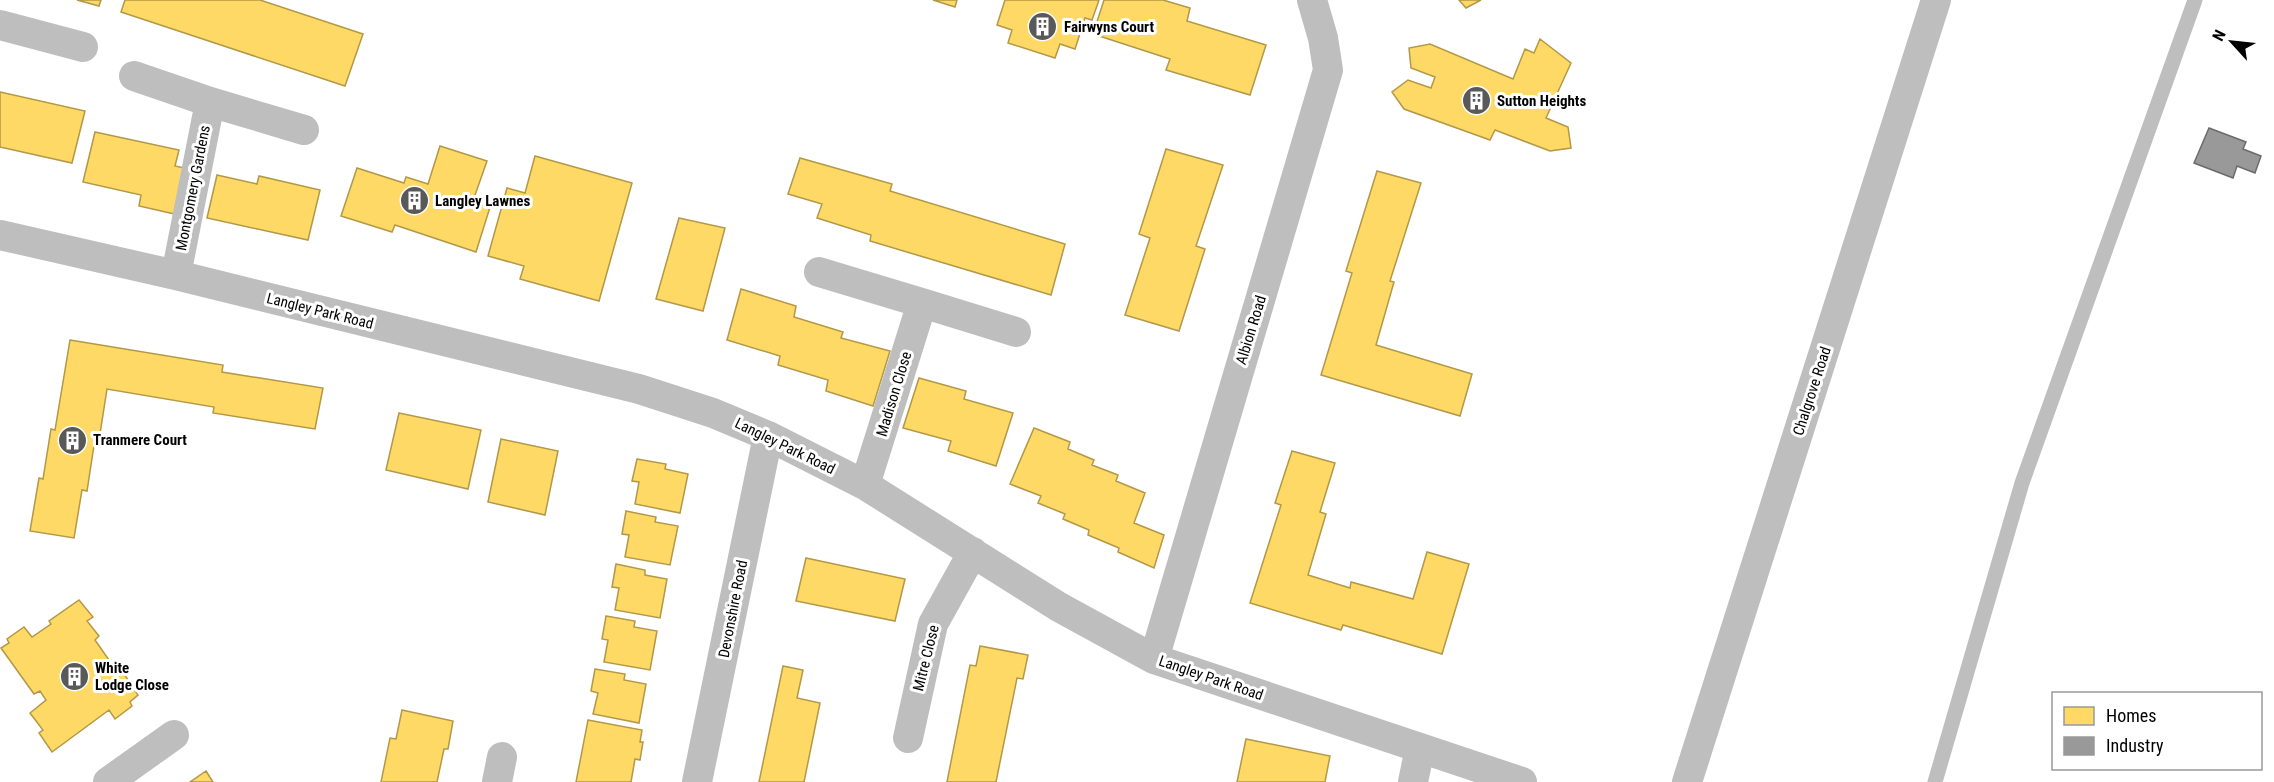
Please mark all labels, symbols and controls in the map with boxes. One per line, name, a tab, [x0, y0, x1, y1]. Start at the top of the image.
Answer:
building icon: Fairwyns Court	[1027, 11, 1059, 43]
north arrow	[2202, 12, 2262, 72]
place label: Fairwyns Court	[1064, 18, 1154, 36]
text: N	[2208, 27, 2230, 44]
building icon: Sutton Heights	[1460, 85, 1492, 117]
place label: Sutton Heights	[1497, 92, 1586, 110]
street label: Montgomery Gardens	[172, 124, 214, 252]
building icon: Langley Lawnes	[398, 185, 430, 217]
place label: Langley Lawnes	[435, 192, 530, 210]
street label: Langley Park Road	[265, 289, 375, 333]
street label: Albion Road	[1232, 293, 1270, 367]
street label: Chalgrove Road	[1789, 344, 1835, 438]
street label: Madison Close	[873, 349, 915, 439]
street label: Langley Park Road	[732, 414, 838, 478]
building icon: Tranmere Court	[56, 424, 88, 456]
place label: Tranmere Court	[93, 431, 187, 449]
street label: Devonshire Road	[715, 559, 751, 659]
street label: Mitre Close	[909, 623, 943, 693]
street label: Langley Park Road	[1156, 652, 1266, 704]
place label: White Lodge Close	[95, 659, 169, 694]
building icon: White Lodge Close	[58, 661, 90, 693]
legend	[2052, 692, 2262, 770]
text: Homes	[2106, 705, 2156, 726]
text: Industry	[2106, 735, 2164, 756]

